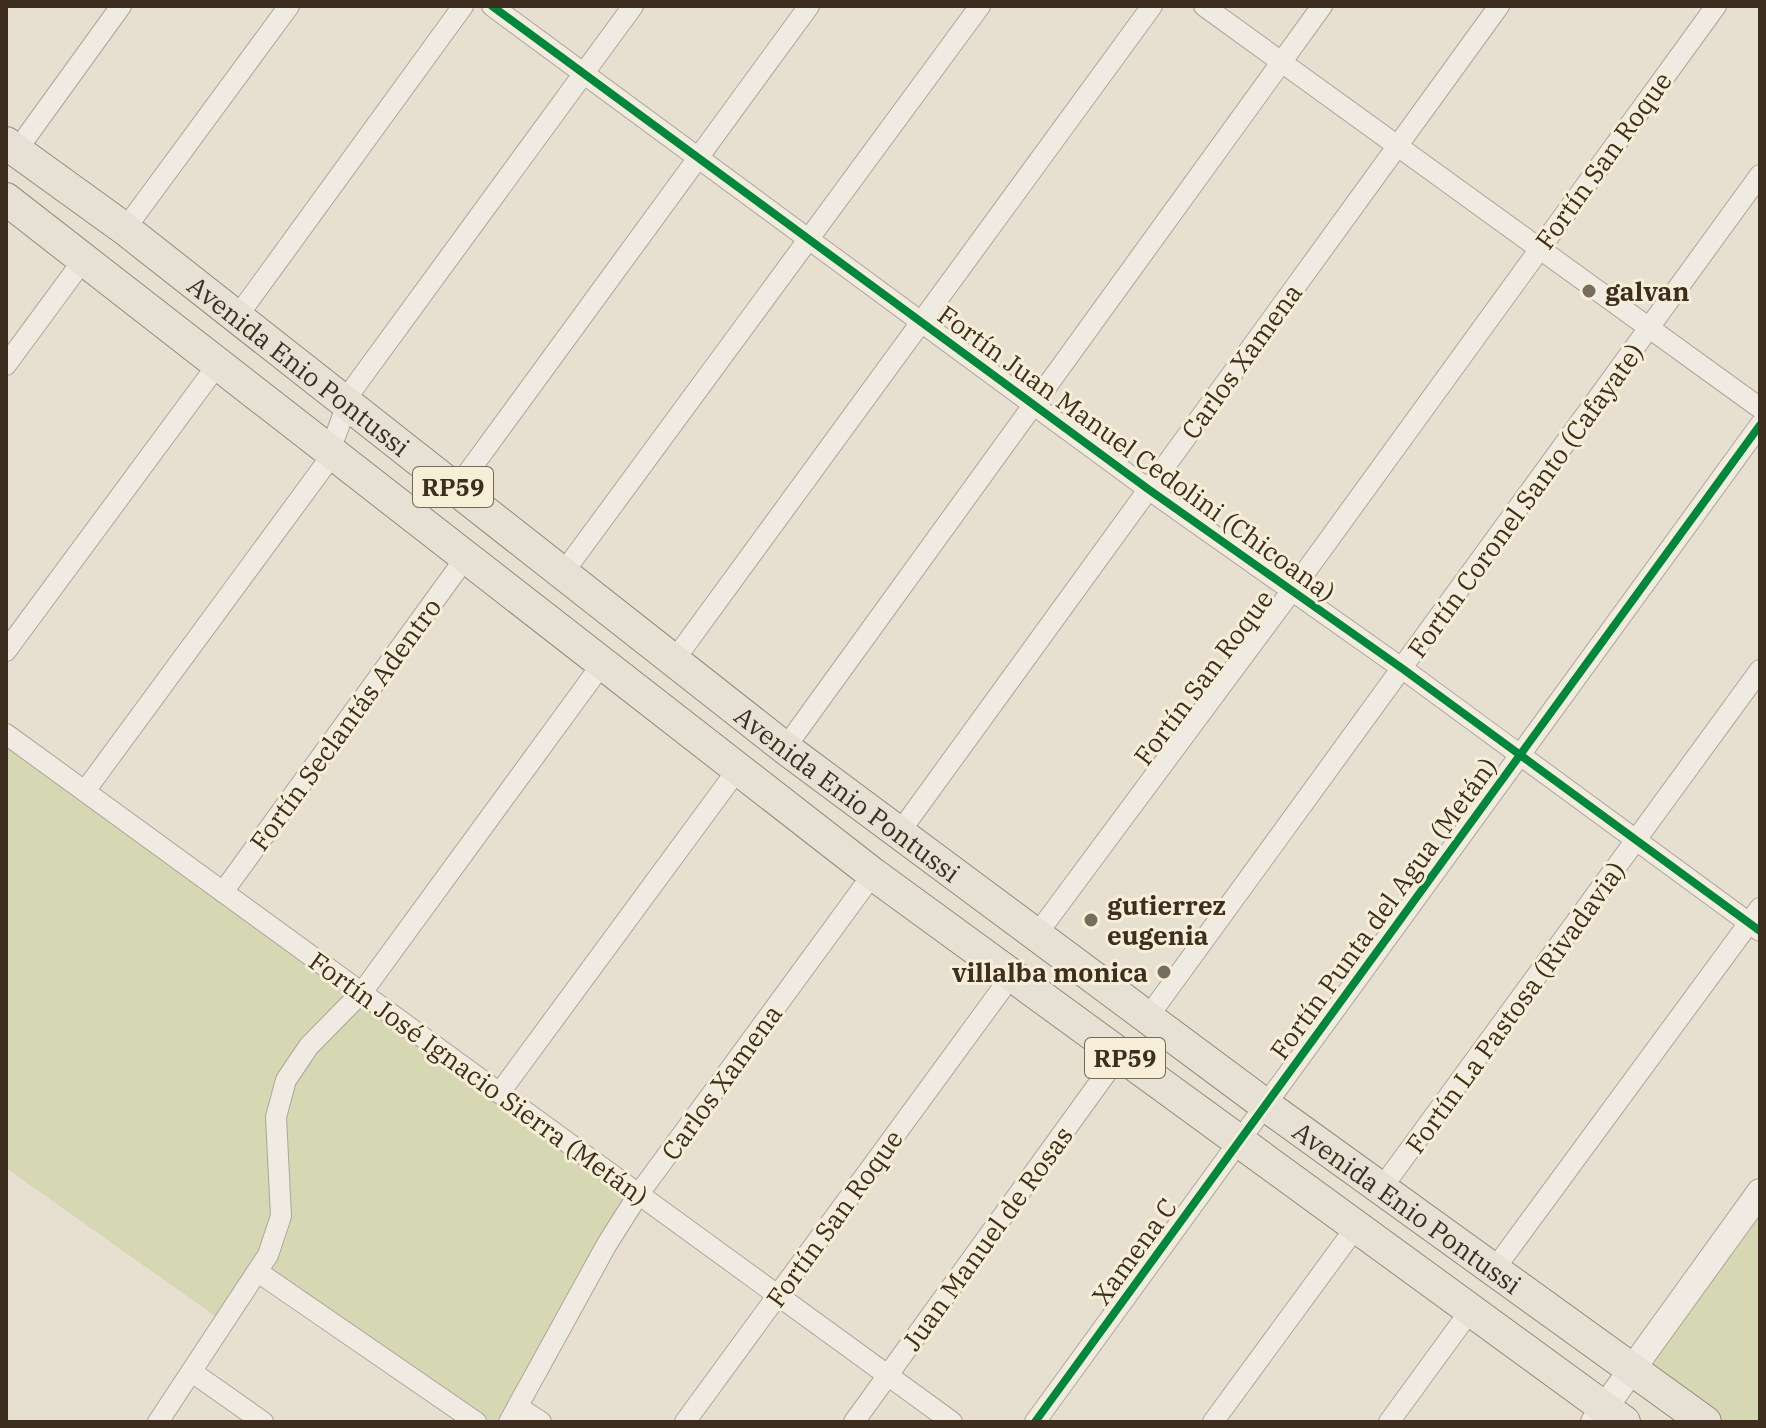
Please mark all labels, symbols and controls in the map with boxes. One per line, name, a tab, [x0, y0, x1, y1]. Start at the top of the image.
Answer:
street label: Fortín San Roque	[1527, 64, 1679, 256]
street label: Avenida Enio Pontussi	[181, 268, 417, 464]
place label: galvan	[1605, 274, 1689, 308]
street label: Carlos Xamena	[1173, 276, 1309, 446]
marker: galvan	[1580, 282, 1598, 300]
street label: Fortín Juan Manuel Cedolini (Chicoana)	[931, 297, 1343, 609]
street label: Fortín Coronel Santo (Cafayate)	[1399, 336, 1651, 664]
road number: RP59	[413, 467, 493, 507]
street label: Fortín San Roque	[1126, 582, 1280, 772]
street label: Fortín Seclantás Adentro	[242, 591, 448, 857]
street label: Avenida Enio Pontussi	[728, 698, 967, 890]
street label: Fortín Punta del Agua (Metán)	[1262, 750, 1504, 1066]
street label: Fortín La Pastosa (Rivadavia)	[1397, 854, 1633, 1160]
place label: gutierrez eugenia	[1107, 888, 1226, 952]
marker: gutierrez eugenia	[1082, 911, 1100, 929]
street label: Fortín José Ignacio Sierra (Metán)	[303, 943, 655, 1213]
place label: villalba monica	[952, 955, 1148, 989]
marker: villalba monica	[1155, 963, 1173, 981]
street label: Carlos Xamena	[653, 997, 789, 1167]
road number: RP59	[1085, 1038, 1165, 1078]
street label: Avenida Enio Pontussi	[1286, 1114, 1528, 1301]
street label: Juan Manuel de Rosas	[894, 1119, 1080, 1357]
street label: Fortín San Roque	[758, 1122, 910, 1314]
street label: Xamena C	[1084, 1191, 1184, 1311]

